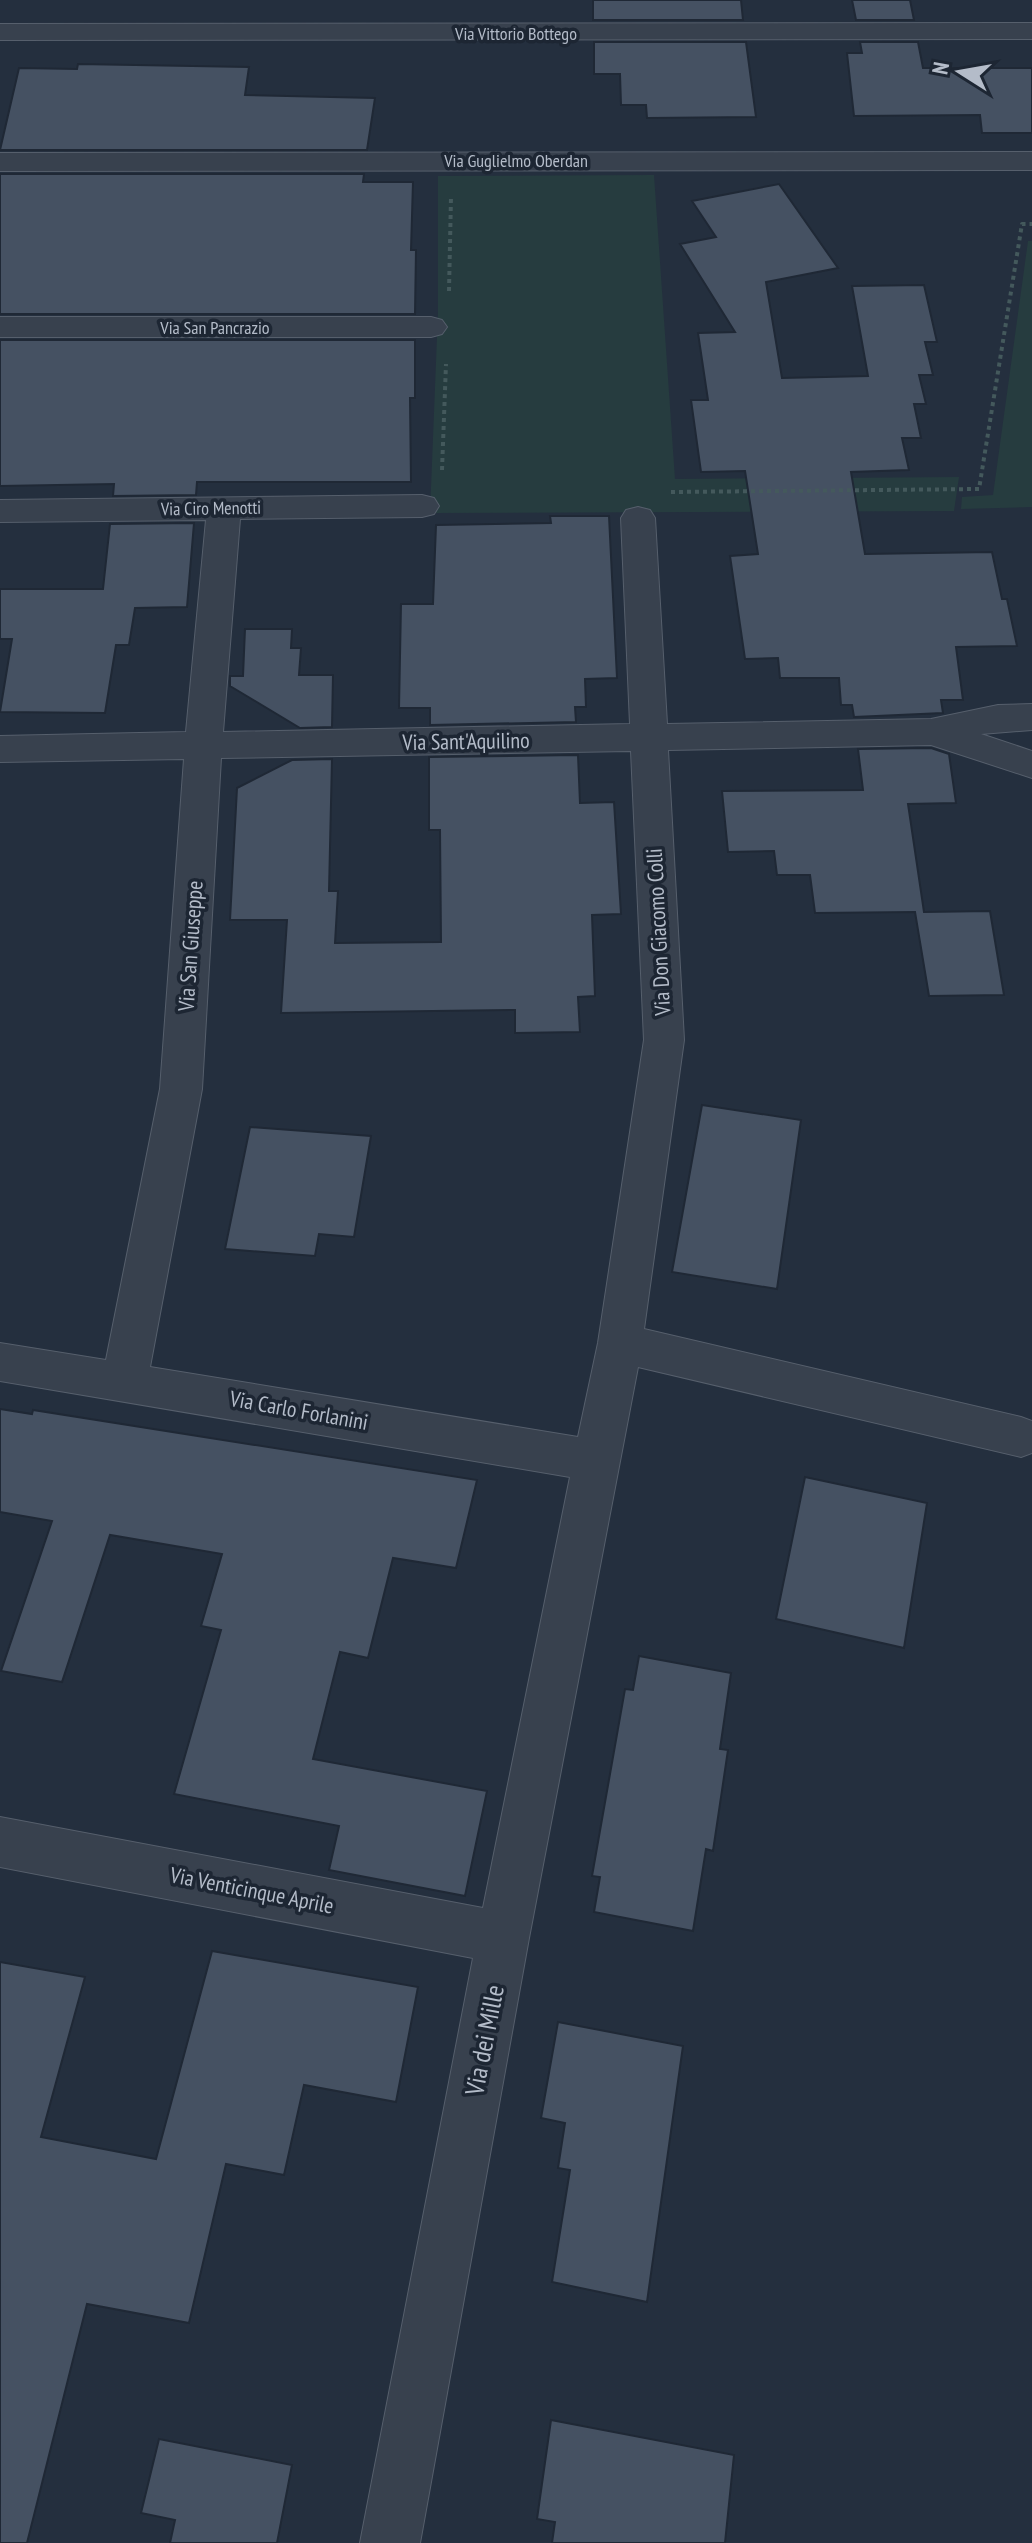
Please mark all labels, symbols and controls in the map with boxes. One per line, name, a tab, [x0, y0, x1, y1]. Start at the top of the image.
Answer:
street label: Via Vittorio Bottego	[454, 22, 577, 45]
north arrow	[920, 32, 1000, 112]
text: N	[925, 60, 955, 77]
street label: Via Guglielmo Oberdan	[443, 149, 588, 172]
street label: Via San Pancrazio	[159, 316, 270, 339]
street label: Via Ciro Menotti	[160, 496, 261, 520]
street label: Via Sant'Aquilino	[401, 726, 530, 756]
street label: Via Don Giacomo Colli	[640, 848, 676, 1017]
street label: Via San Giuseppe	[171, 880, 209, 1013]
street label: Via Carlo Forlanini	[227, 1384, 370, 1436]
street label: Via Venticinque Aprile	[167, 1860, 336, 1920]
street label: Via dei Mille	[457, 1982, 511, 2099]

